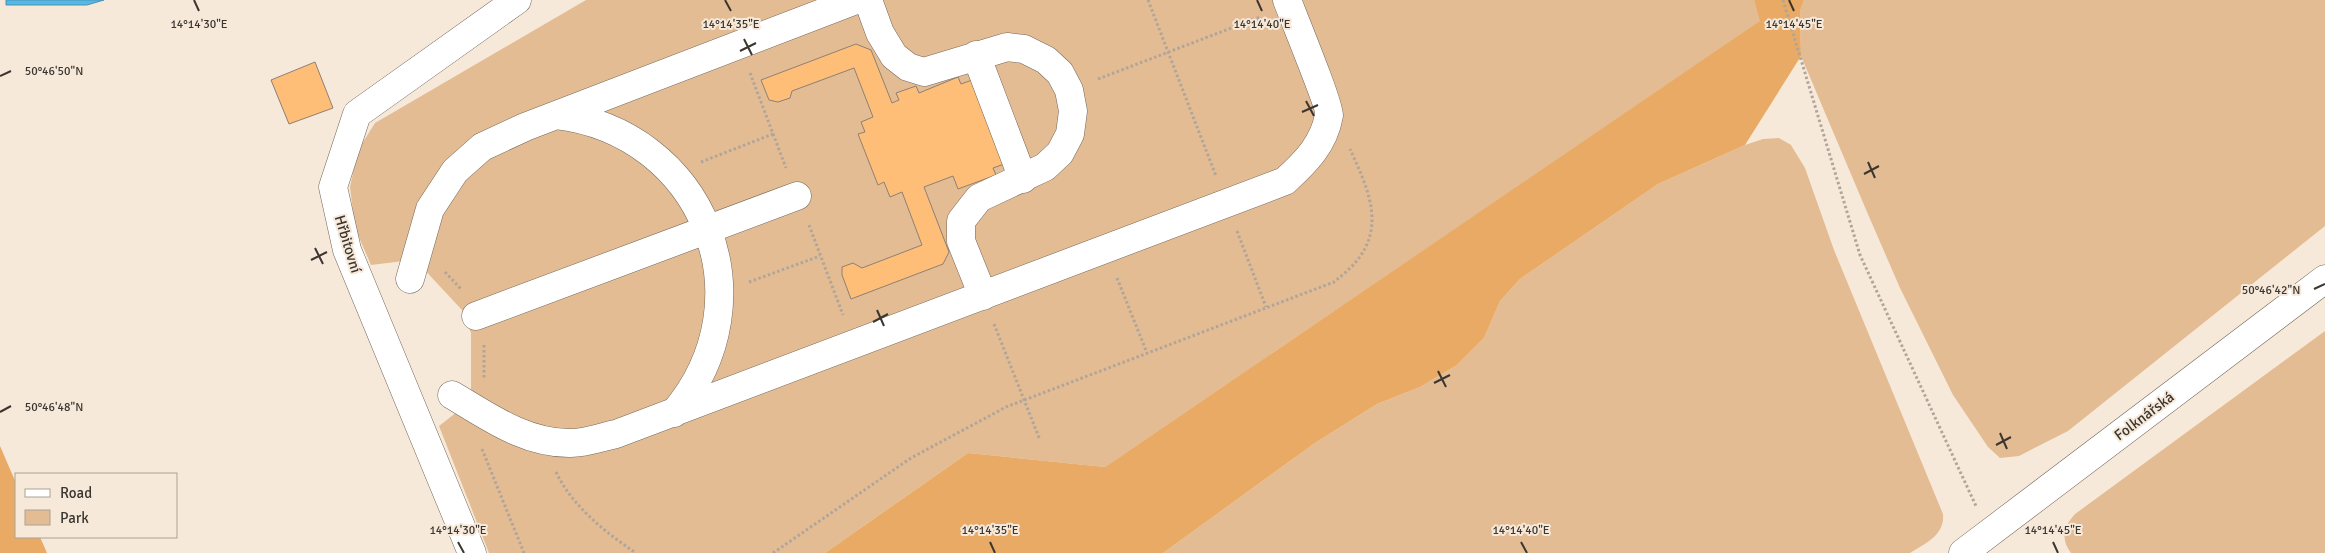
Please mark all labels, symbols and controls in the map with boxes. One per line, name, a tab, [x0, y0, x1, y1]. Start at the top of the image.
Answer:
text: 14°14'30"E	[170, 17, 228, 32]
text: 14°14'35"E	[702, 17, 760, 32]
text: 14°14'40"E	[1233, 17, 1291, 32]
text: 14°14'45"E	[1765, 17, 1823, 32]
text: 50°46'50"N	[25, 64, 83, 79]
street label: Hřbitovní	[331, 213, 365, 275]
text: 50°46'42"N	[2242, 283, 2300, 298]
street label: Folknářská	[2111, 388, 2177, 444]
text: 50°46'48"N	[25, 400, 83, 415]
legend	[15, 473, 178, 538]
text: Road	[60, 484, 92, 502]
text: Park	[60, 509, 89, 527]
text: 14°14'30"E	[429, 523, 487, 538]
text: 14°14'35"E	[961, 523, 1019, 538]
text: 14°14'40"E	[1492, 523, 1550, 538]
text: 14°14'45"E	[2024, 523, 2082, 538]

